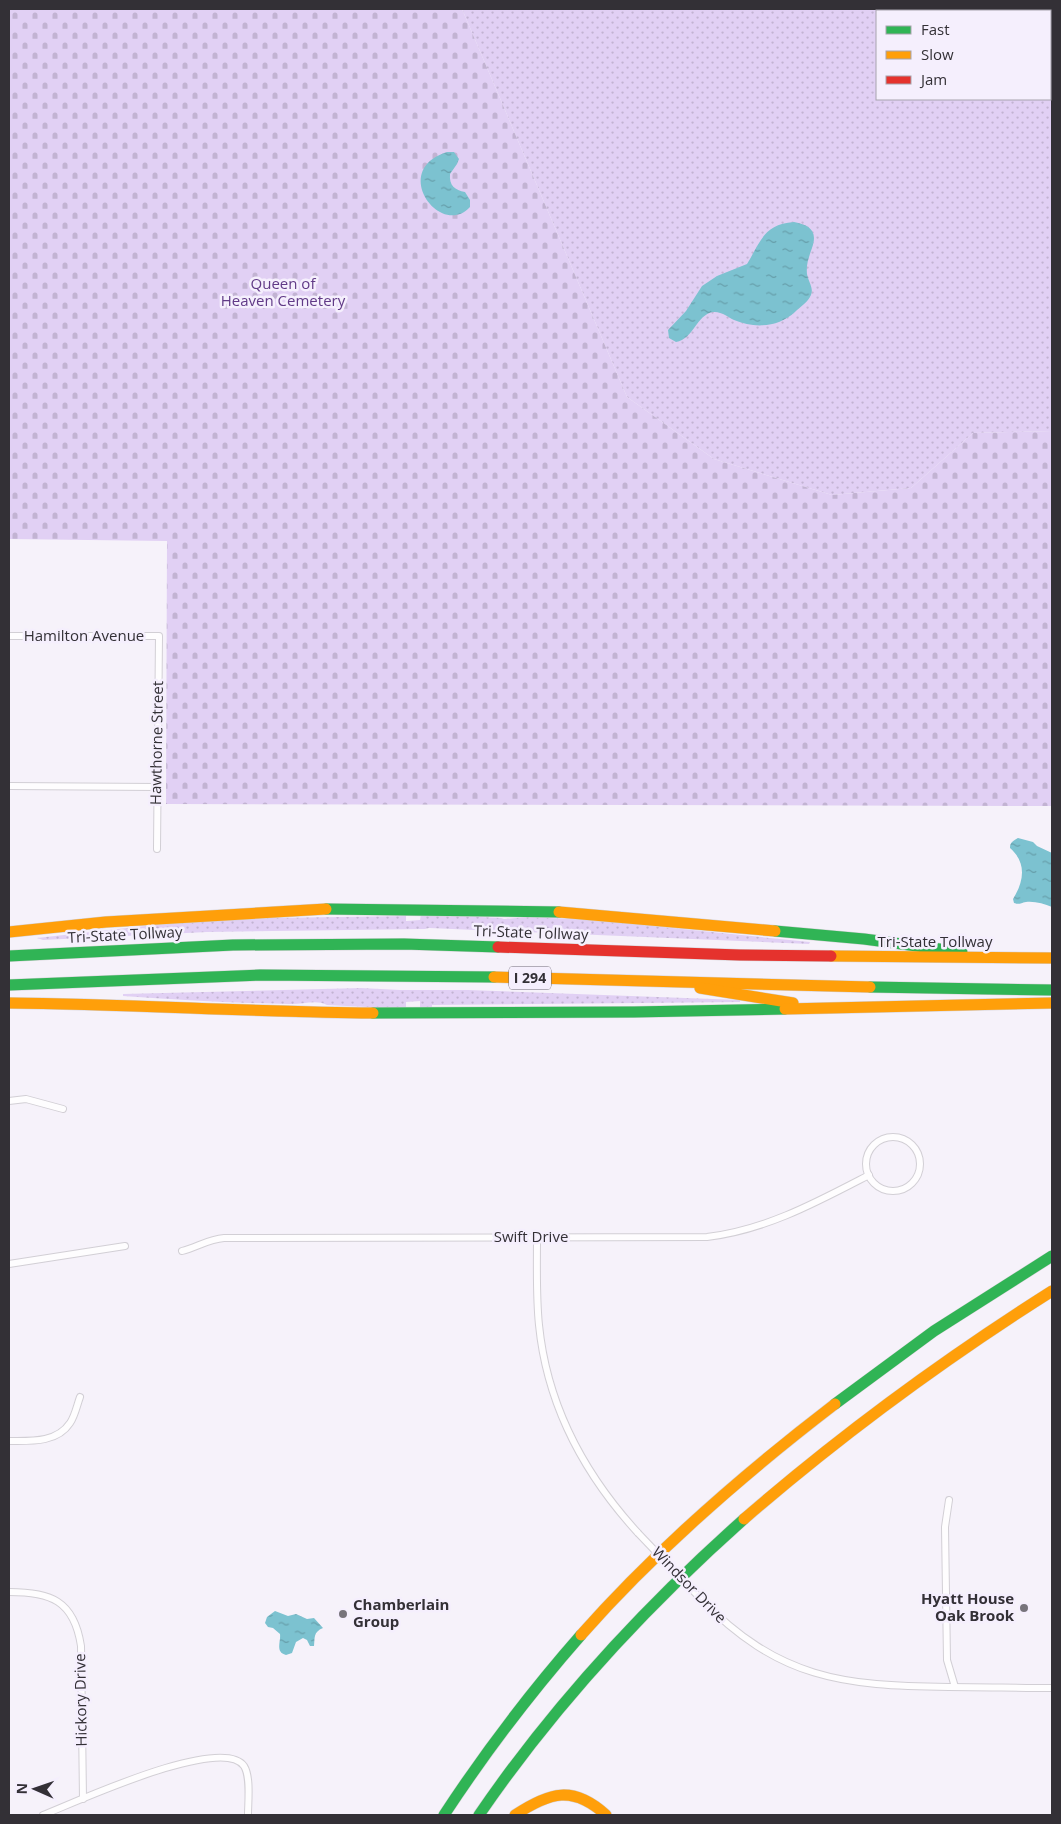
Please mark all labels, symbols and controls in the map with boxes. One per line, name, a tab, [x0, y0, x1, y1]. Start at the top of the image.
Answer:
legend	[876, 10, 1051, 100]
text: Fast	[921, 19, 950, 39]
text: Slow	[921, 44, 954, 64]
text: Jam	[919, 69, 947, 89]
park label: Queen of Heaven Cemetery	[221, 273, 346, 310]
street label: Hamilton Avenue	[24, 625, 144, 645]
street label: Hawthorne Street	[145, 681, 167, 805]
street label: Tri-State Tollway	[473, 920, 589, 944]
street label: Tri-State Tollway	[67, 921, 183, 947]
street label: Tri-State Tollway	[878, 931, 993, 951]
road number: I 294	[509, 966, 551, 990]
street label: Swift Drive	[494, 1226, 568, 1246]
street label: Windsor Drive	[648, 1542, 731, 1627]
place label: Hyatt House Oak Brook	[921, 1588, 1015, 1625]
place label: Chamberlain Group	[353, 1594, 449, 1631]
marker: Hyatt House Oak Brook	[1018, 1602, 1030, 1614]
marker: Chamberlain Group	[337, 1608, 349, 1620]
street label: Hickory Drive	[69, 1653, 91, 1747]
north arrow	[10, 1764, 60, 1814]
text: N	[12, 1783, 31, 1795]

